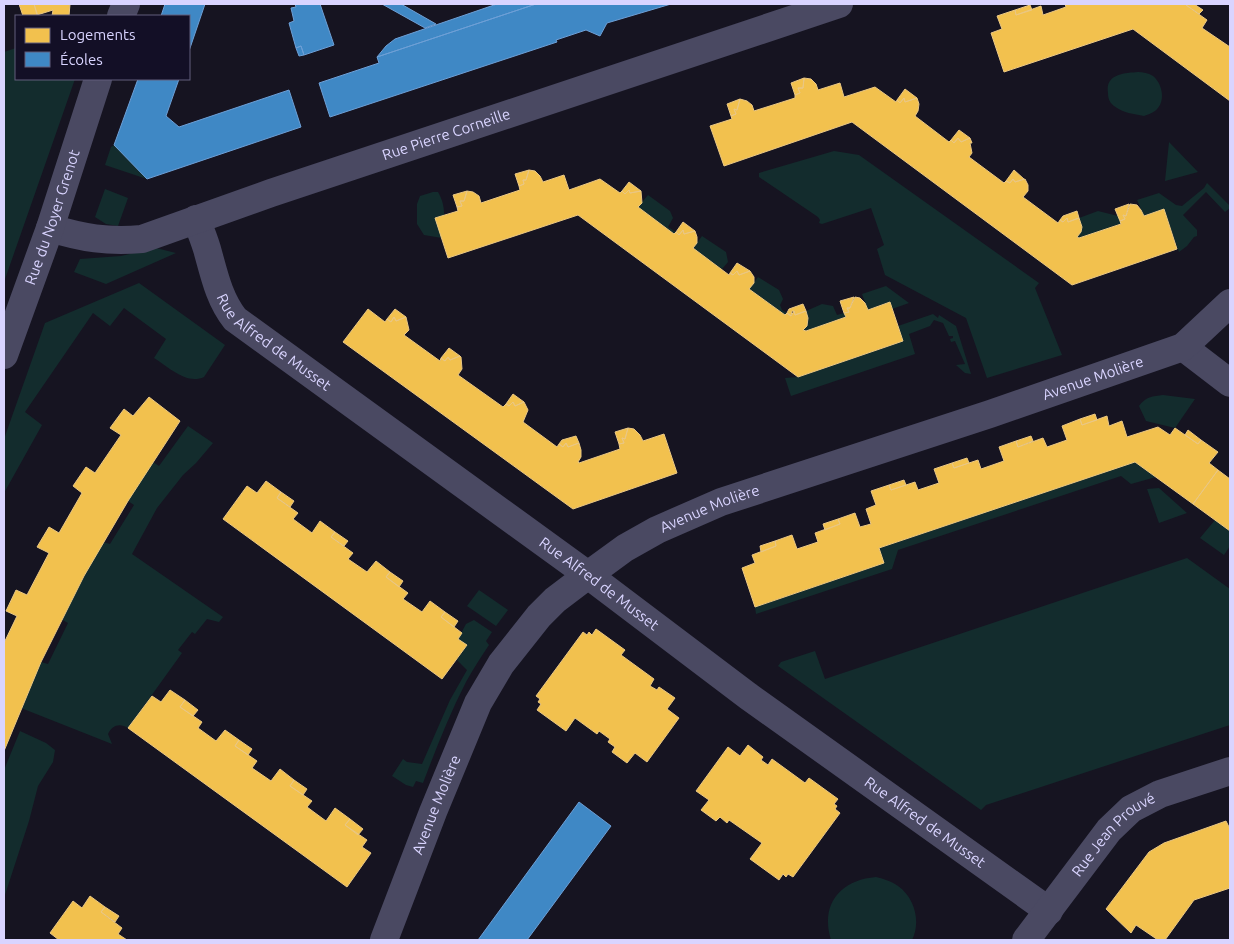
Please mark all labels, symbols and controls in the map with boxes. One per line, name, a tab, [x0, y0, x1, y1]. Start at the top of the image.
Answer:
legend	[15, 15, 190, 80]
text: Logements	[60, 26, 136, 43]
text: Écoles	[60, 51, 103, 68]
street label: Rue Pierre Corneille	[380, 105, 512, 163]
street label: Rue du Noyer Grenot	[21, 147, 83, 287]
street label: Rue Alfred de Musset	[214, 291, 335, 394]
street label: Avenue Molière	[1040, 352, 1146, 403]
street label: Avenue Molière	[657, 481, 761, 536]
street label: Rue Alfred de Musset	[536, 534, 662, 634]
street label: Avenue Molière	[409, 752, 464, 857]
street label: Rue Alfred de Musset	[861, 773, 989, 871]
street label: Rue Jean Prouvé	[1068, 789, 1158, 880]

